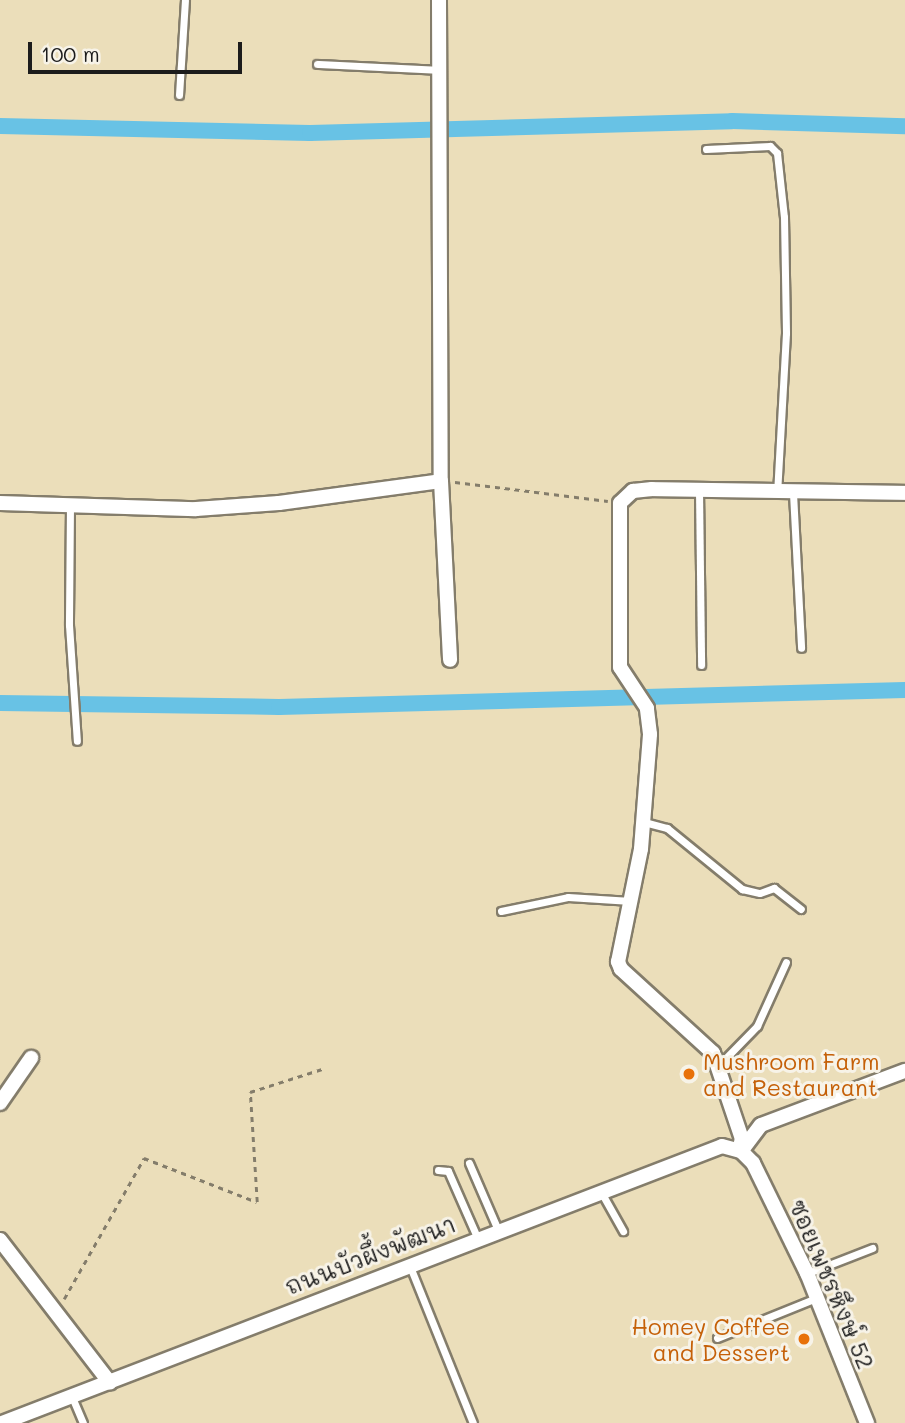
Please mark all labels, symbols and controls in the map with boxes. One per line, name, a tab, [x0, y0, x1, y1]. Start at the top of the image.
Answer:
scale bar	[32, 28, 245, 72]
text: 100 m	[41, 40, 100, 67]
place label: Mushroom Farm and Restaurant	[703, 1047, 880, 1101]
marker: Mushroom Farm and Restaurant	[681, 1066, 697, 1082]
street label: ซอยเพชรหึงษ์ 52	[784, 1195, 880, 1373]
street label: ถนนบัวผึ้งพัฒนา	[281, 1210, 459, 1300]
place label: Homey Coffee and Dessert	[632, 1312, 790, 1366]
marker: Homey Coffee and Dessert	[796, 1331, 812, 1347]

